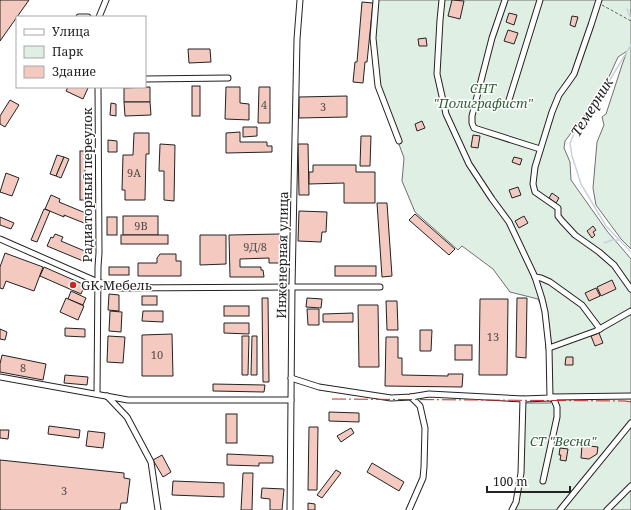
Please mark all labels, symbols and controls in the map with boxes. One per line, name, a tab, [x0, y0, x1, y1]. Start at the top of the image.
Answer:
legend	[16, 16, 146, 88]
text: Улица	[52, 23, 90, 40]
text: Парк	[52, 43, 84, 60]
text: Здание	[52, 63, 96, 80]
water label: Темерник	[566, 73, 618, 140]
park label: СНТ "Полиграфист"	[433, 79, 534, 112]
house number: 4	[261, 97, 267, 112]
house number: 3	[320, 99, 326, 114]
street label: Радиаторный переулок	[78, 107, 96, 263]
house number: 9А	[127, 165, 141, 180]
street label: Инженерная улица	[272, 191, 292, 319]
house number: 9В	[134, 218, 148, 233]
house number: 9Д/8	[243, 239, 267, 254]
place label: GK Мебель	[81, 276, 152, 294]
marker: GK Мебель	[68, 280, 78, 290]
house number: 13	[487, 329, 499, 344]
house number: 10	[151, 347, 163, 362]
house number: 8	[20, 360, 26, 375]
park label: СТ "Весна"	[530, 432, 597, 450]
scale bar	[487, 468, 570, 494]
text: 100 m	[493, 473, 528, 490]
house number: 3	[61, 483, 67, 498]

